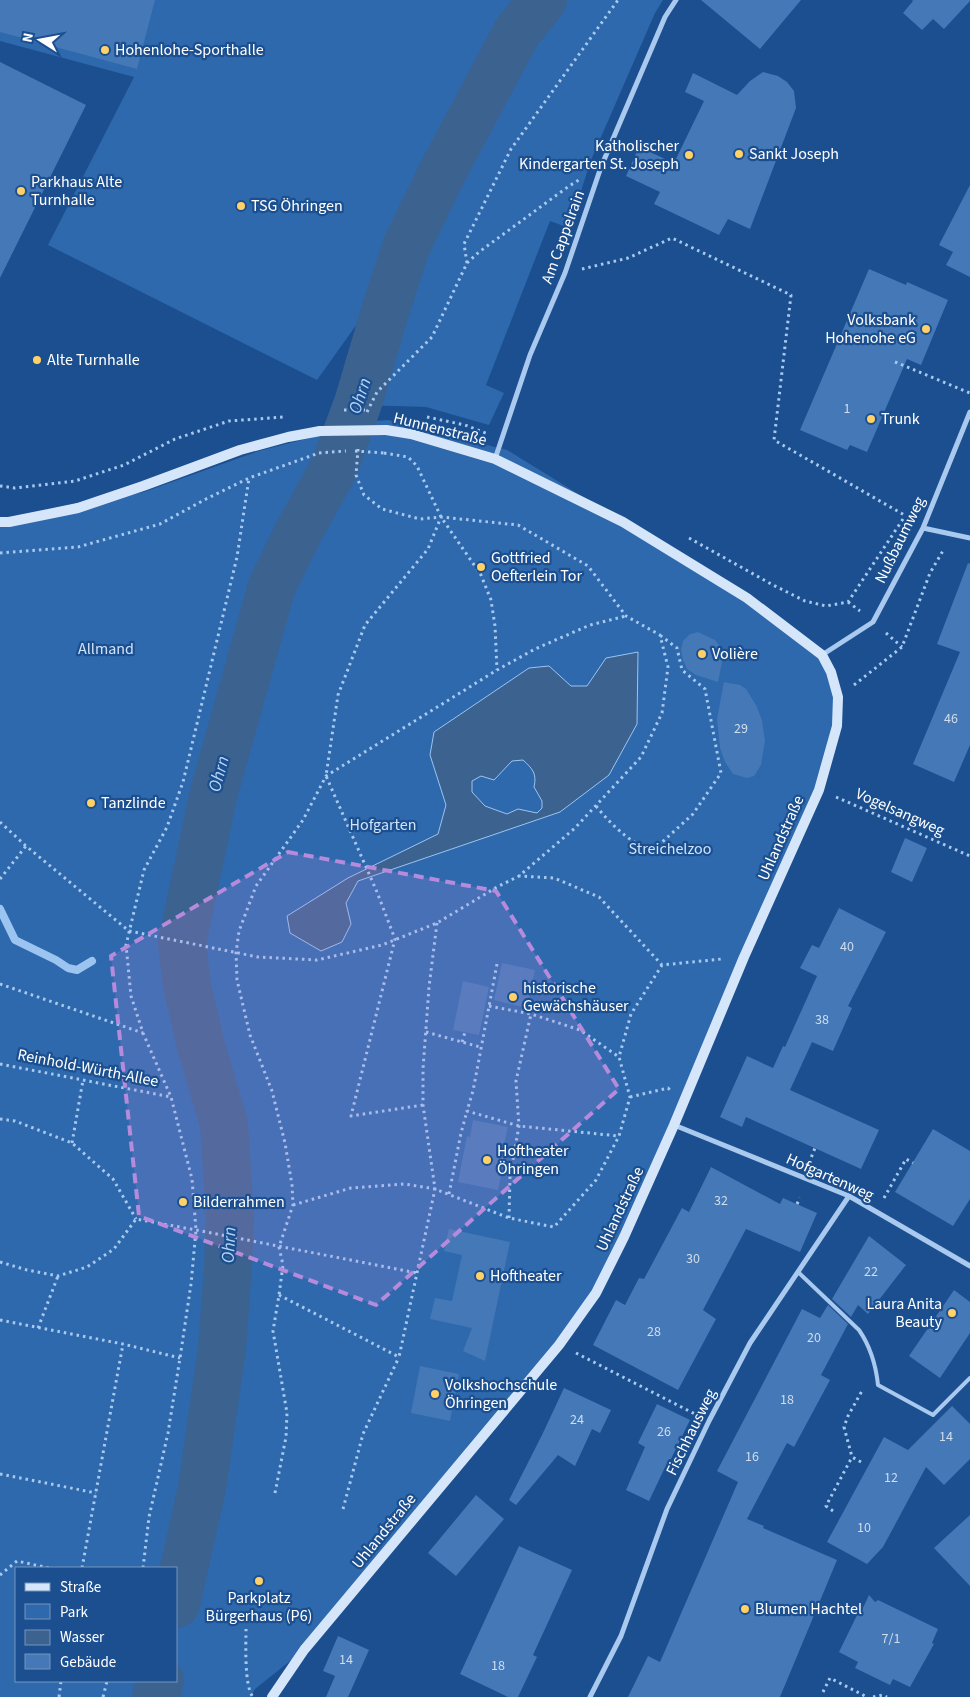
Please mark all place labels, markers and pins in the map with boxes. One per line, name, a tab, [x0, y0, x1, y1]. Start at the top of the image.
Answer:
place label: Hohenlohe-Sporthalle	[115, 39, 264, 61]
marker: Hohenlohe-Sporthalle	[99, 44, 111, 56]
place label: Katholischer Kindergarten St. Joseph	[519, 135, 679, 175]
place label: Sankt Joseph	[749, 143, 839, 165]
marker: Sankt Joseph	[733, 148, 745, 160]
marker: Katholischer Kindergarten St. Joseph	[683, 149, 695, 161]
place label: Parkhaus Alte Turnhalle	[31, 171, 122, 211]
marker: Parkhaus Alte Turnhalle	[15, 185, 27, 197]
place label: TSG Öhringen	[251, 195, 343, 217]
marker: TSG Öhringen	[235, 200, 247, 212]
place label: Volksbank Hohenohe eG	[825, 309, 916, 349]
marker: Volksbank Hohenohe eG	[920, 323, 932, 335]
place label: Alte Turnhalle	[47, 349, 140, 371]
marker: Alte Turnhalle	[31, 354, 43, 366]
place label: Trunk	[881, 408, 920, 430]
marker: Trunk	[865, 413, 877, 425]
place label: Gottfried Oefterlein Tor	[491, 547, 582, 587]
marker: Gottfried Oefterlein Tor	[475, 561, 487, 573]
place label: Volière	[712, 643, 758, 665]
marker: Volière	[696, 648, 708, 660]
place label: Tanzlinde	[101, 792, 166, 814]
marker: Tanzlinde	[85, 797, 97, 809]
place label: historische Gewächshäuser	[523, 977, 629, 1017]
marker: historische Gewächshäuser	[507, 991, 519, 1003]
place label: Hoftheater Öhringen	[497, 1140, 569, 1180]
marker: Hoftheater Öhringen	[481, 1154, 493, 1166]
place label: Bilderrahmen	[193, 1191, 285, 1213]
marker: Bilderrahmen	[177, 1196, 189, 1208]
place label: Hoftheater	[490, 1265, 562, 1287]
marker: Hoftheater	[474, 1270, 486, 1282]
place label: Laura Anita Beauty	[867, 1293, 943, 1333]
marker: Laura Anita Beauty	[946, 1307, 958, 1319]
place label: Volkshochschule Öhringen	[445, 1374, 557, 1414]
marker: Volkshochschule Öhringen	[429, 1388, 441, 1400]
marker: Parkplatz Bürgerhaus (P6)	[253, 1575, 265, 1587]
place label: Parkplatz Bürgerhaus (P6)	[206, 1587, 312, 1627]
place label: Blumen Hachtel	[755, 1598, 862, 1620]
marker: Blumen Hachtel	[739, 1603, 751, 1615]

